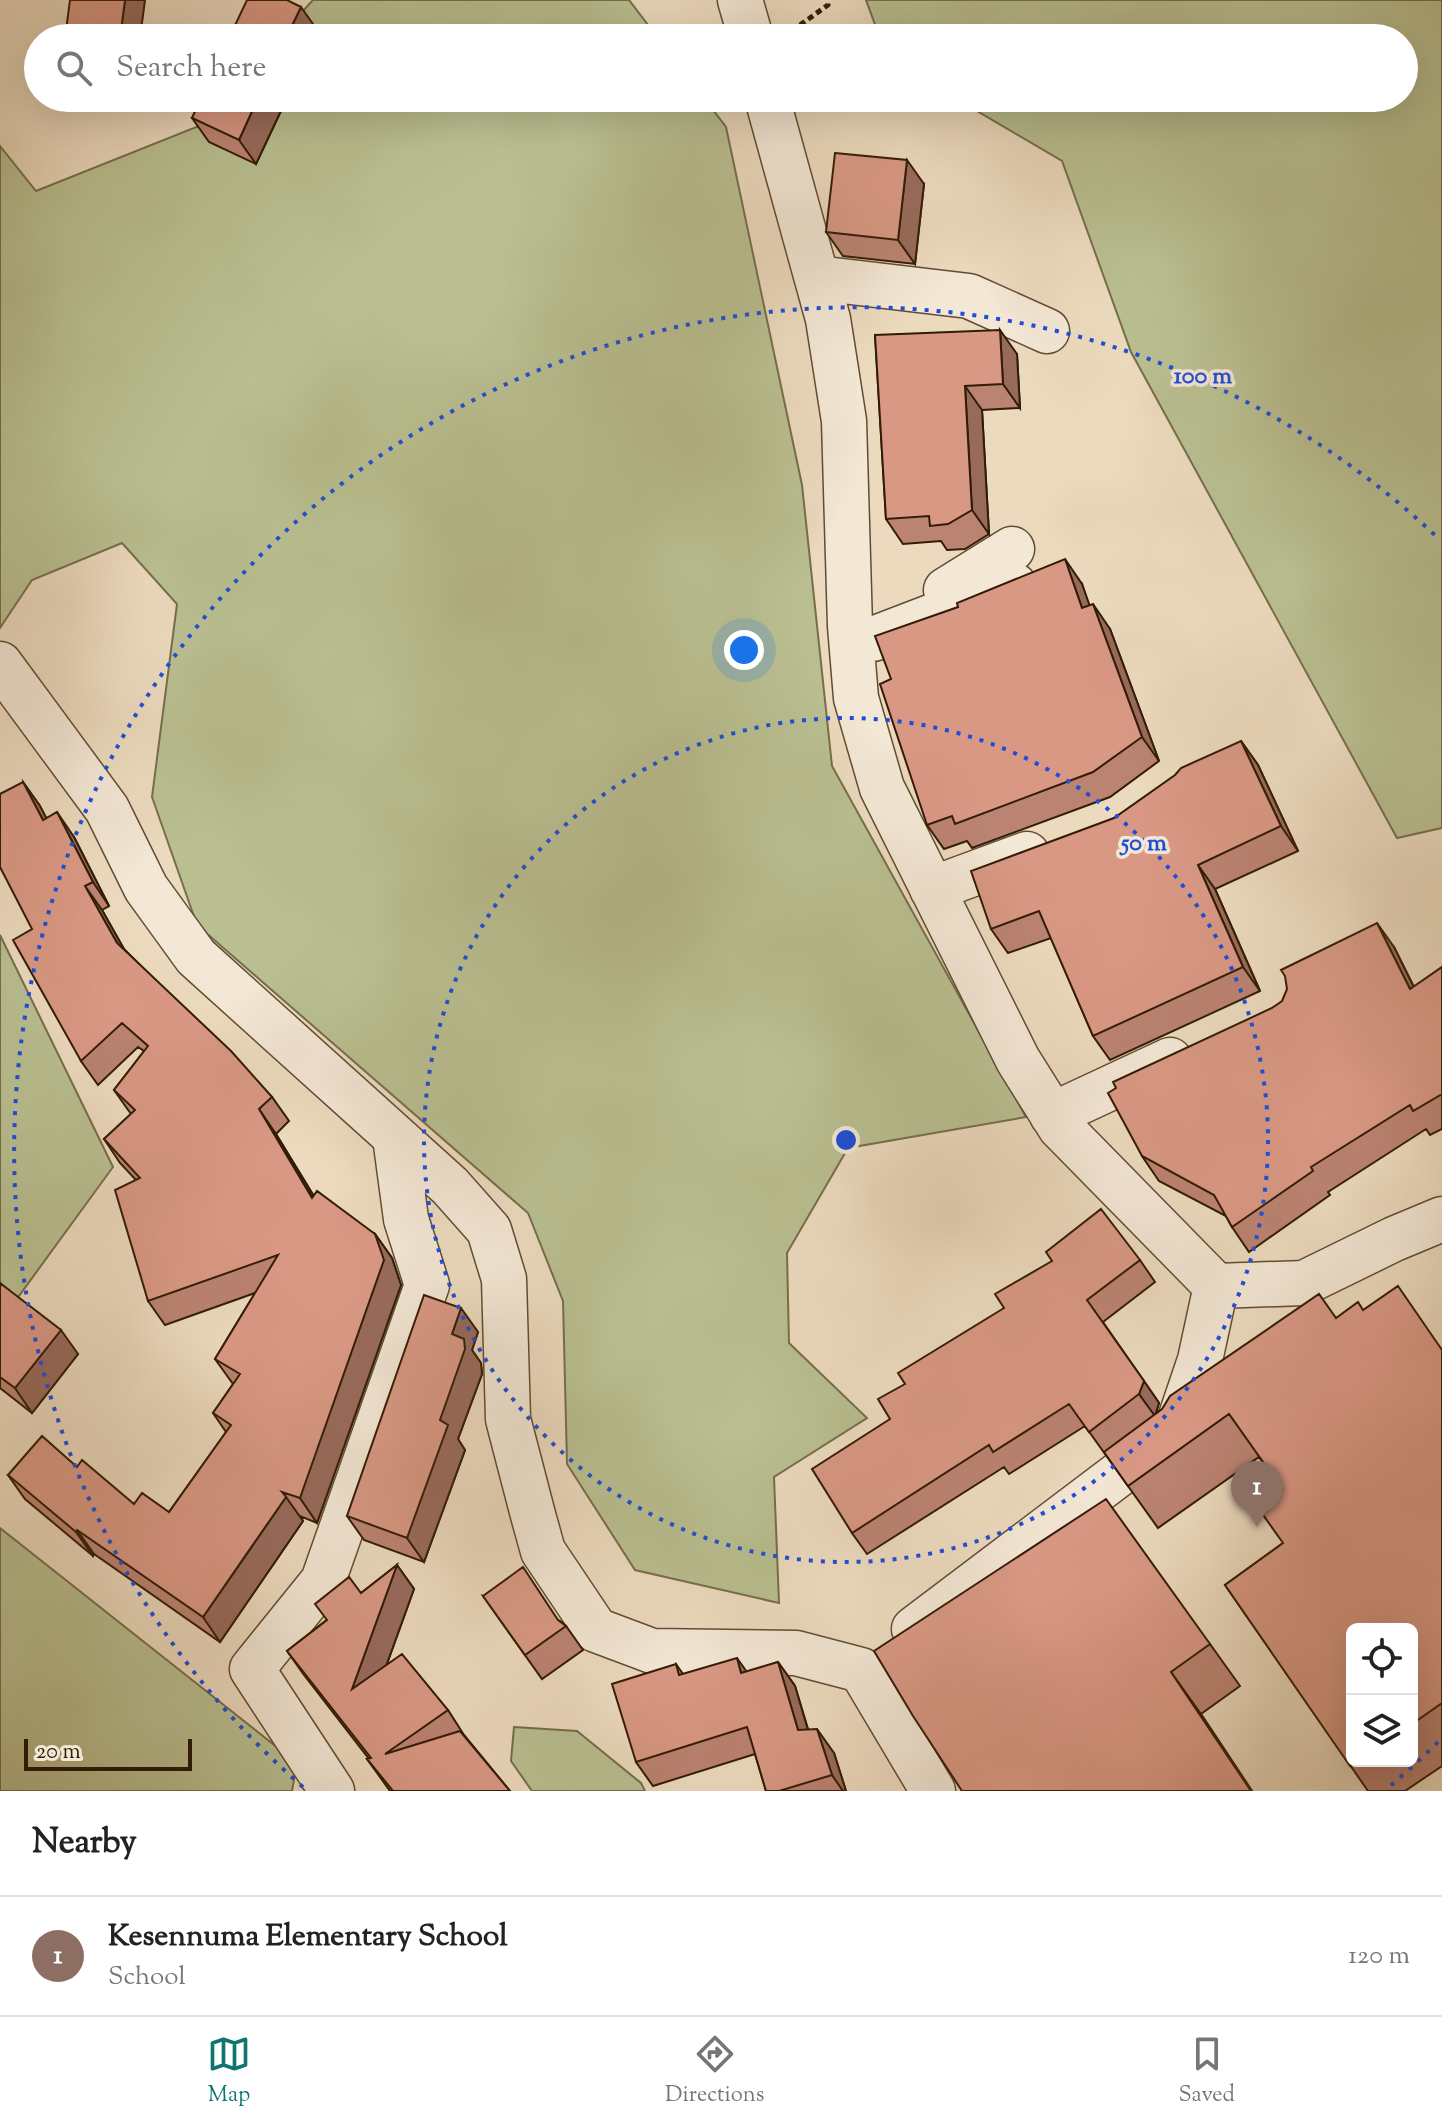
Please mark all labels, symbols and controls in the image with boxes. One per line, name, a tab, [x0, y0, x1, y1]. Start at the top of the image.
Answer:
search box	[24, 24, 1418, 112]
icon: search	[52, 46, 96, 90]
text: Search here	[116, 47, 266, 90]
text: 100 m	[1174, 360, 1232, 394]
your location	[724, 630, 764, 670]
text: 50 m	[1119, 827, 1167, 861]
centre of rings	[832, 1126, 860, 1154]
pin: 1	[1231, 1461, 1283, 1527]
map controls	[1346, 1623, 1418, 1767]
button: locate	[1346, 1623, 1418, 1695]
button: layers	[1346, 1695, 1418, 1767]
scale bar	[24, 1735, 192, 1771]
text: 20 m	[36, 1737, 81, 1769]
text: Nearby	[32, 1819, 137, 1868]
text: Kesennuma Elementary School	[108, 1916, 508, 1959]
text: 1	[54, 1938, 62, 1975]
text: 120 m	[1348, 1938, 1410, 1975]
text: School	[108, 1959, 186, 1996]
tab: Map	[207, 2032, 251, 2112]
tab: Directions	[665, 2032, 764, 2112]
tab: Saved	[1178, 2032, 1235, 2112]

